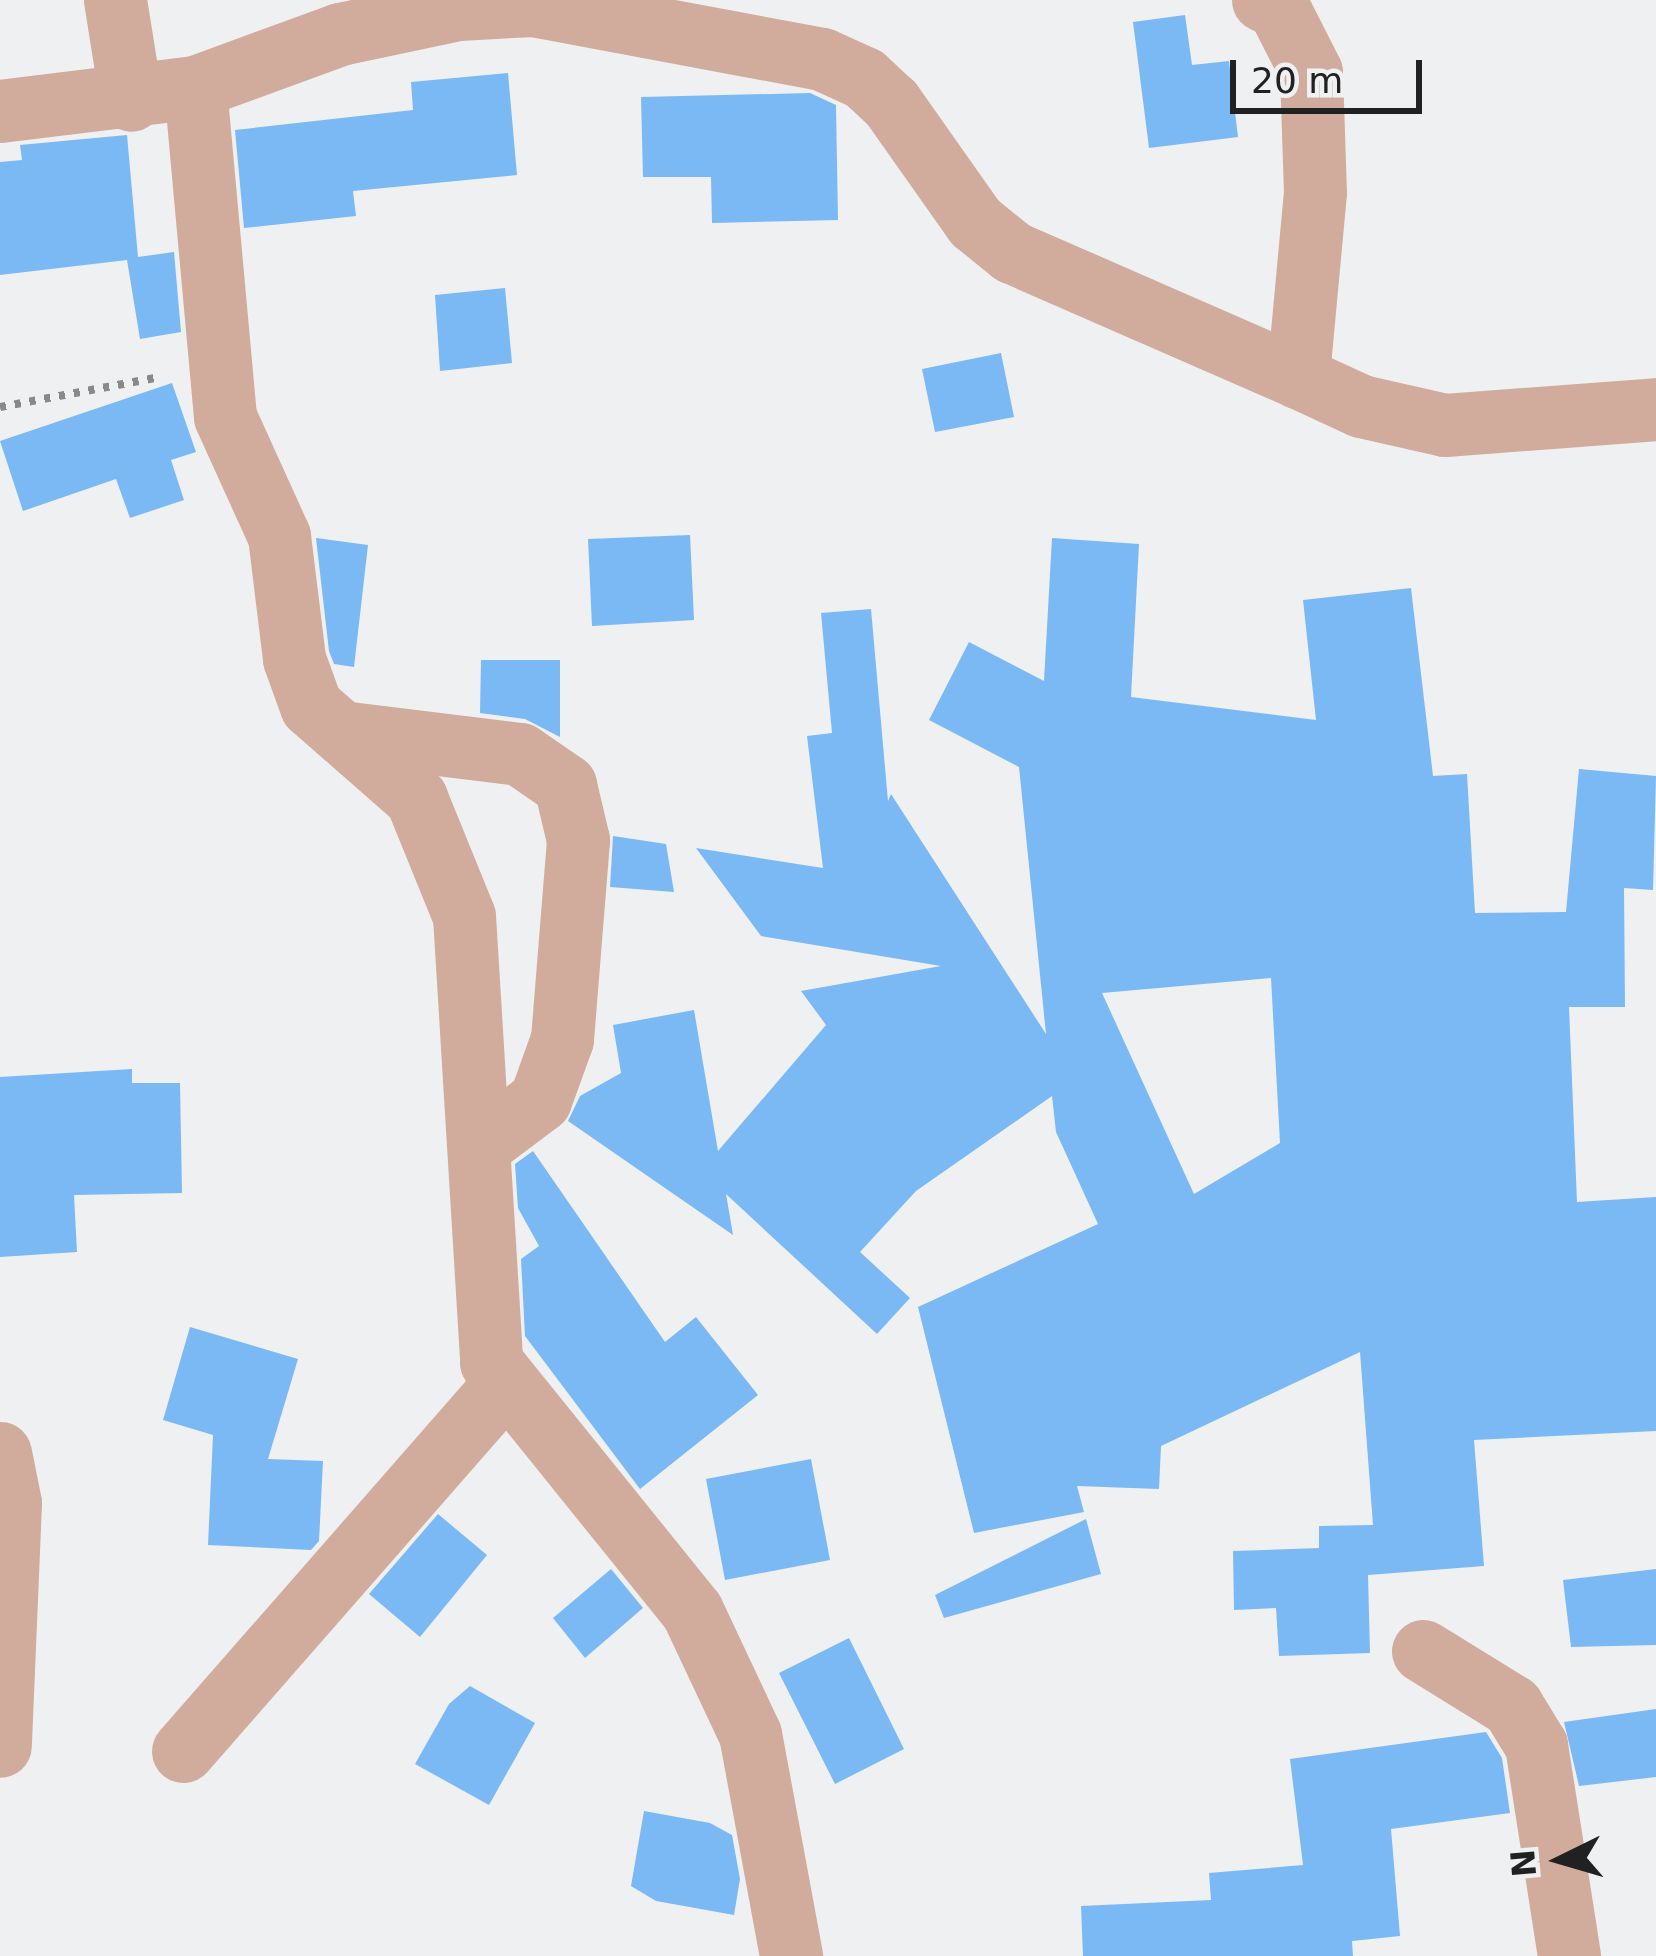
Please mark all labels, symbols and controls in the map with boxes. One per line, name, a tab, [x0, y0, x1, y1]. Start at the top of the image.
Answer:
scale bar	[1236, 36, 1428, 110]
text: 20 m	[1251, 60, 1343, 101]
north arrow	[1500, 1800, 1620, 1920]
text: N	[1503, 1848, 1544, 1879]

